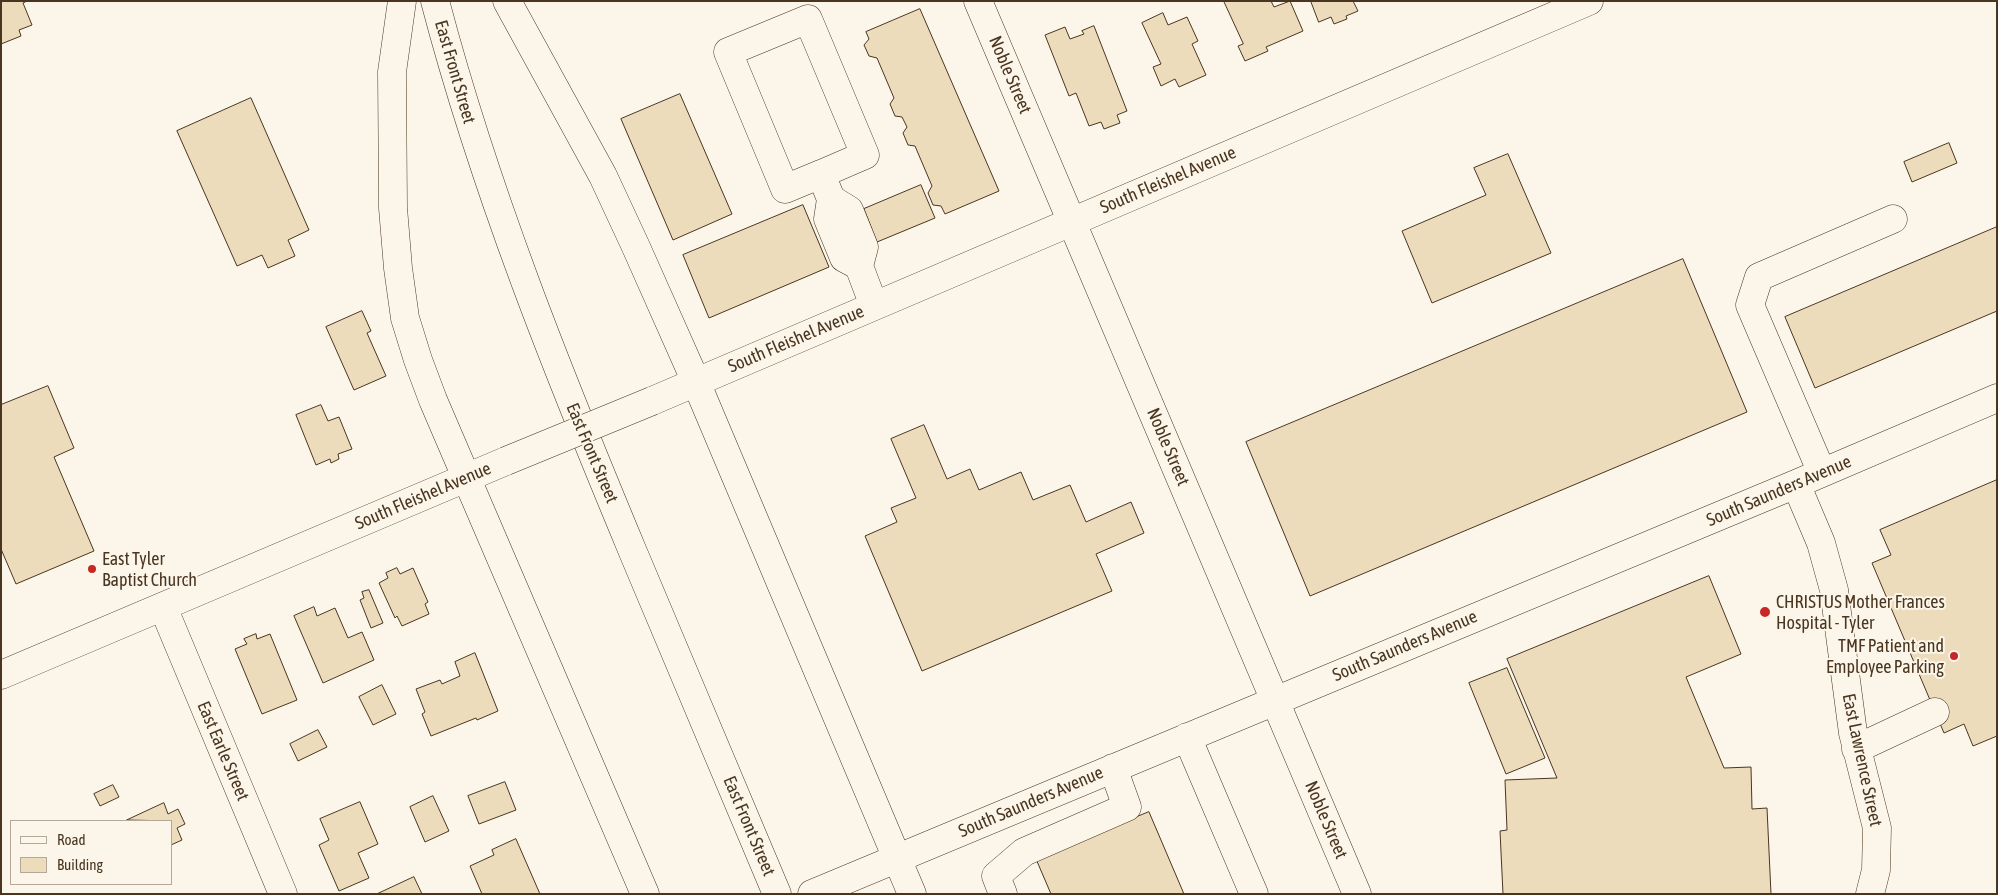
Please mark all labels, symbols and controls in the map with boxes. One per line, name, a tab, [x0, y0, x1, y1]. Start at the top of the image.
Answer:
street label: East Front Street	[430, 18, 480, 126]
street label: Noble Street	[984, 33, 1036, 117]
street label: South Fleishel Avenue	[1097, 142, 1239, 218]
street label: South Fleishel Avenue	[725, 301, 867, 377]
street label: East Front Street	[561, 400, 623, 506]
street label: Noble Street	[1142, 405, 1194, 489]
street label: South Saunders Avenue	[1703, 451, 1855, 531]
street label: South Fleishel Avenue	[352, 458, 494, 534]
place label: East Tyler Baptist Church	[102, 548, 197, 590]
marker: East Tyler Baptist Church	[86, 563, 98, 575]
place label: CHRISTUS Mother Frances Hospital - Tyler	[1776, 591, 1945, 634]
marker: CHRISTUS Mother Frances Hospital - Tyler	[1758, 605, 1772, 619]
street label: South Saunders Avenue	[1329, 606, 1481, 686]
place label: TMF Patient and Employee Parking	[1826, 635, 1944, 678]
marker: TMF Patient and Employee Parking	[1948, 650, 1960, 662]
street label: East Lawrence Street	[1837, 692, 1887, 828]
street label: East Earle Street	[192, 698, 254, 804]
street label: South Saunders Avenue	[955, 762, 1107, 842]
street label: East Front Street	[718, 773, 780, 879]
street label: Noble Street	[1300, 778, 1352, 862]
legend	[10, 820, 172, 885]
text: Road	[57, 831, 86, 848]
text: Building	[57, 856, 103, 873]

